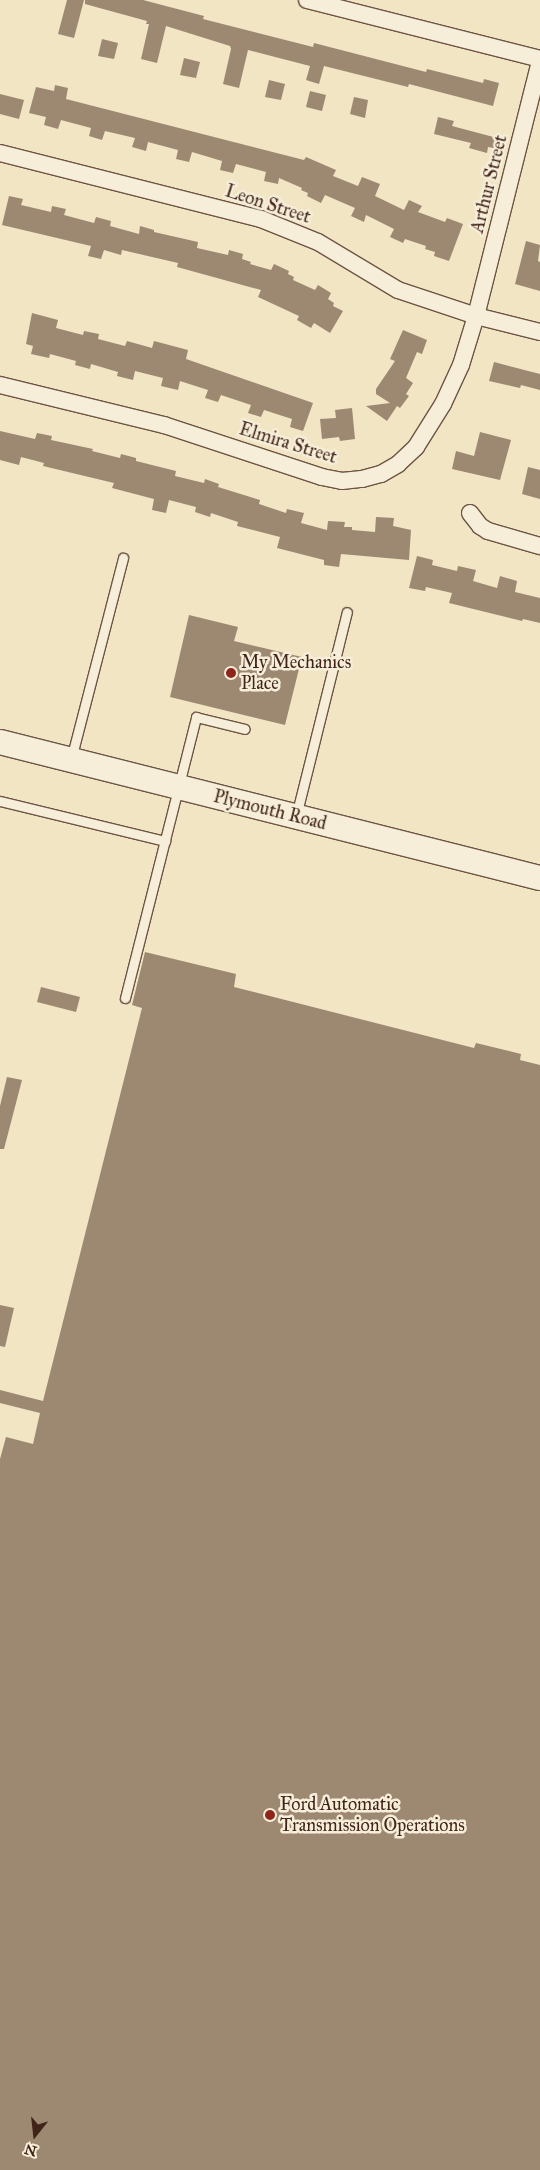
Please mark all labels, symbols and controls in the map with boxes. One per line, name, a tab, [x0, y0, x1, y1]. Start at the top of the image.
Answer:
street label: Arthur Street	[466, 133, 512, 235]
street label: Leon Street	[223, 180, 313, 228]
street label: Elmira Street	[237, 418, 339, 468]
place label: My Mechanics Place	[241, 652, 351, 694]
marker: My Mechanics Place	[225, 667, 237, 679]
street label: Plymouth Road	[211, 786, 329, 834]
place label: Ford Automatic Transmission Operations	[280, 1794, 465, 1836]
marker: Ford Automatic Transmission Operations	[264, 1809, 276, 1821]
north arrow	[10, 2110, 60, 2160]
text: N	[23, 2140, 39, 2160]

